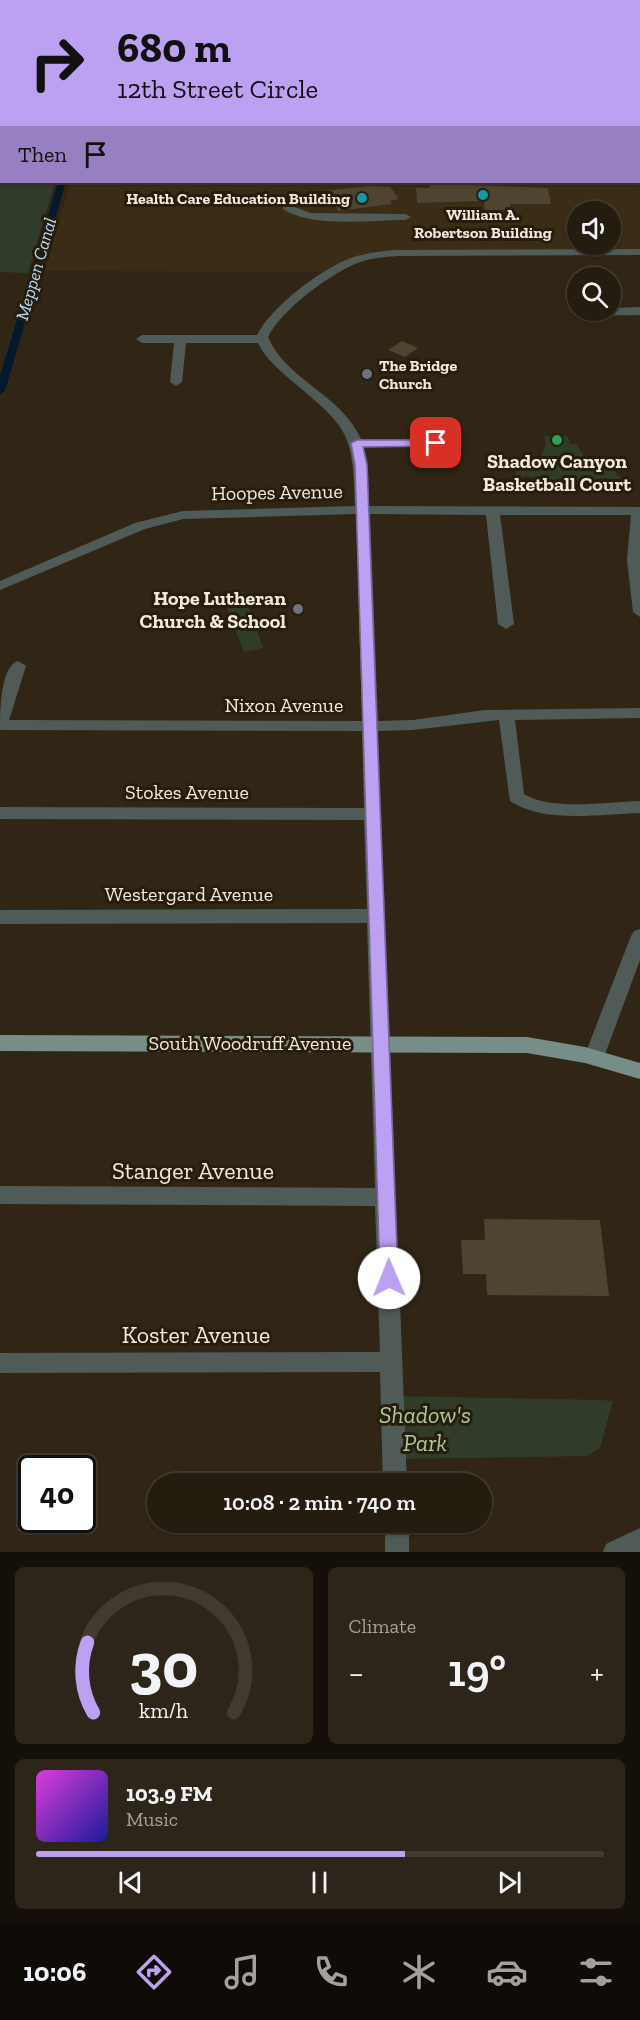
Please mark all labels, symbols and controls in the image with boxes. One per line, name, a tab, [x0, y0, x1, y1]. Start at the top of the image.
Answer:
text: 680 m	[117, 22, 231, 73]
icon: right	[18, 24, 96, 102]
text: 12th Street Circle	[117, 73, 318, 105]
icon: arrive	[79, 138, 112, 171]
text: Then	[18, 141, 67, 168]
marker: William A. Robertson Building	[476, 188, 490, 202]
place label: Health Care Education Building	[126, 189, 350, 208]
marker: Health Care Education Building	[355, 191, 369, 205]
map controls	[567, 201, 621, 321]
button: sound	[567, 201, 621, 255]
place label: William A. Robertson Building	[414, 205, 552, 242]
water label: Meppen Canal	[11, 215, 61, 323]
button: search	[567, 267, 621, 321]
place label: The Bridge Church	[379, 356, 457, 393]
marker: The Bridge Church	[360, 367, 374, 381]
pin	[410, 417, 461, 468]
icon: arrive	[419, 426, 452, 459]
marker: Shadow Canyon Basketball Court	[550, 433, 564, 447]
place label: Shadow Canyon Basketball Court	[483, 449, 632, 496]
street label: Hoopes Avenue	[211, 479, 343, 505]
place label: Hope Lutheran Church & School	[140, 586, 286, 633]
marker: Hope Lutheran Church & School	[291, 602, 305, 616]
street label: Nixon Avenue	[225, 693, 343, 717]
street label: Stokes Avenue	[125, 780, 249, 804]
street label: Westergard Avenue	[105, 882, 273, 906]
street label: South Woodruff Avenue	[149, 1031, 351, 1055]
street label: Stanger Avenue	[112, 1156, 274, 1185]
position arrow	[357, 1246, 421, 1310]
street label: Koster Avenue	[122, 1320, 270, 1349]
park label: Shadow's Park	[379, 1400, 471, 1457]
speed limit sign: 40	[18, 1455, 96, 1533]
text: 10:08 · 2 min · 740 m	[223, 1489, 416, 1516]
text: Climate	[349, 1614, 416, 1638]
text: 30	[129, 1628, 198, 1703]
text: 19°	[448, 1644, 506, 1698]
text: −	[349, 1653, 364, 1692]
text: +	[590, 1653, 604, 1692]
text: km/h	[139, 1698, 188, 1723]
text: 103.9 FM	[126, 1780, 212, 1807]
text: Music	[126, 1807, 178, 1831]
icon: previous	[114, 1866, 147, 1899]
icon: pause	[303, 1866, 336, 1899]
icon: next	[493, 1866, 526, 1899]
icon: directions	[133, 1951, 175, 1993]
icon: music	[221, 1951, 263, 1993]
icon: phone	[310, 1951, 352, 1993]
icon: climate	[398, 1951, 440, 1993]
icon: car	[486, 1951, 528, 1993]
icon: filters	[575, 1951, 617, 1993]
text: 10:06	[23, 1956, 86, 1988]

